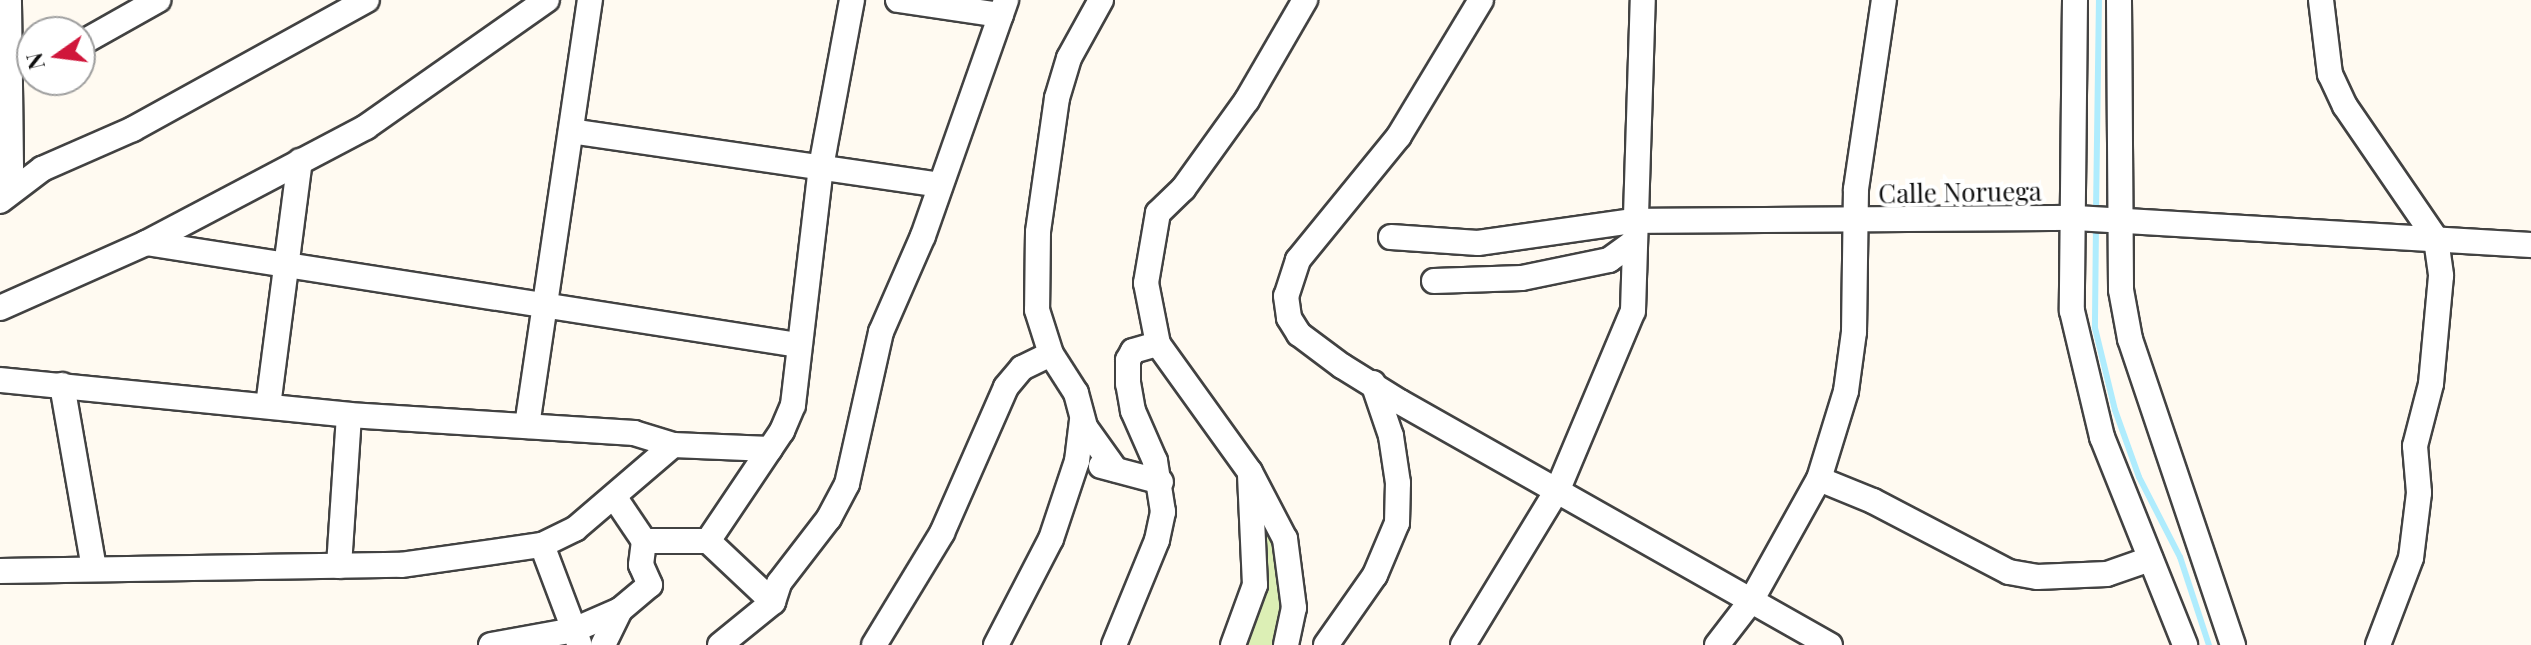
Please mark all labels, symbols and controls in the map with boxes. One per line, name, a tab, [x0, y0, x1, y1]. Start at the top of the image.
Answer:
north arrow	[16, 16, 96, 96]
text: N	[18, 50, 51, 73]
street label: Calle Noruega	[1878, 175, 2042, 209]

